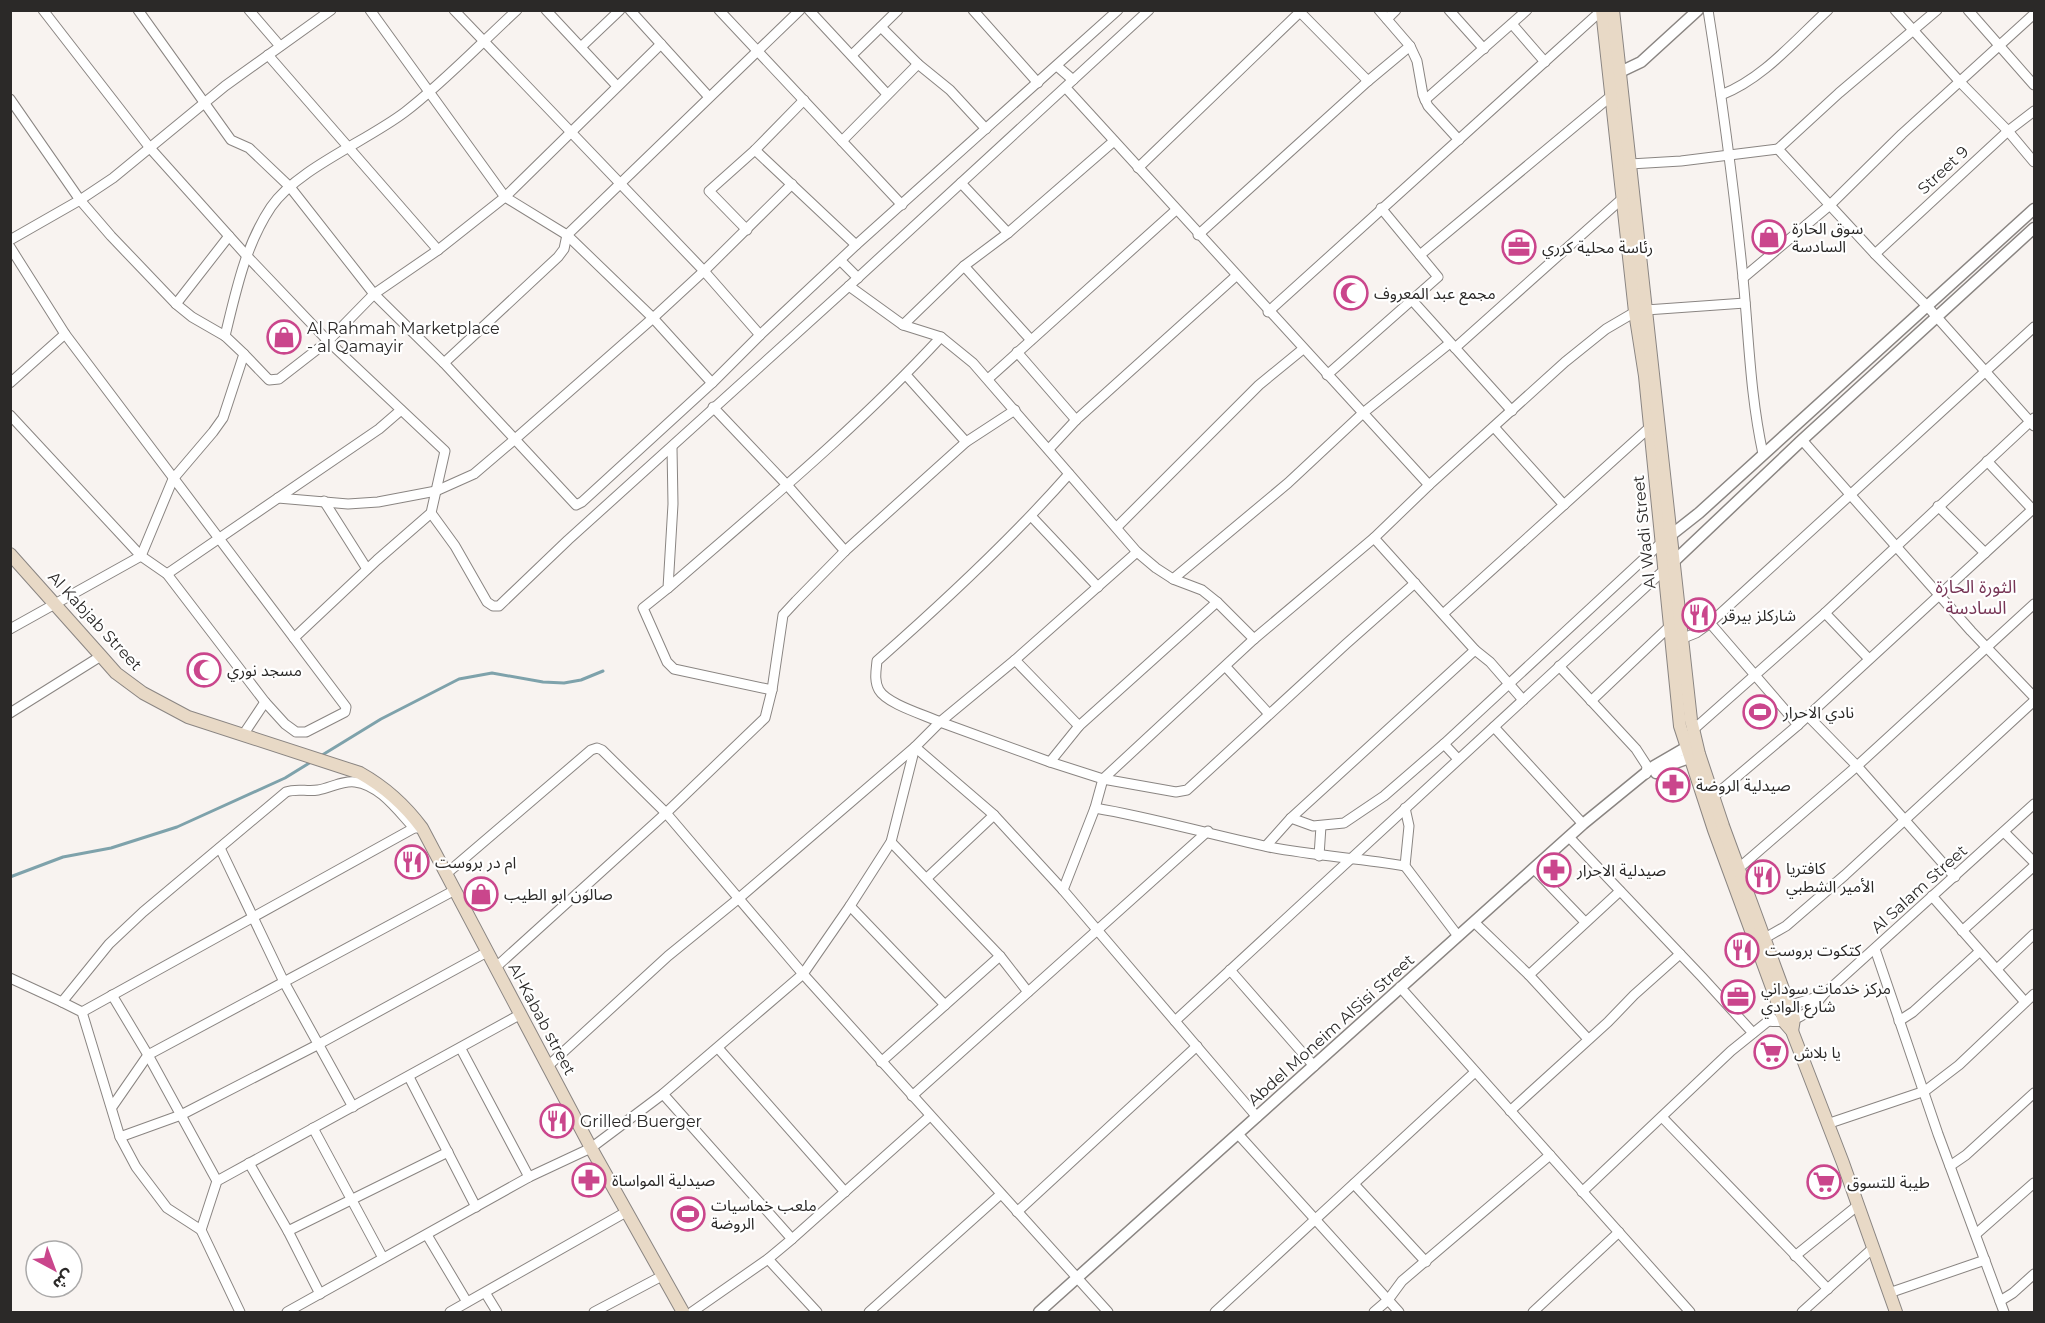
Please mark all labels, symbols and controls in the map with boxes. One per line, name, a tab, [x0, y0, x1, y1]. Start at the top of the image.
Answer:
street label: Street 9	[1914, 142, 1972, 198]
shop icon: سوق الحارة السادسة	[1751, 219, 1787, 255]
place label: سوق الحارة السادسة	[1792, 219, 1863, 256]
office icon: رئاسة محلية كرري	[1501, 229, 1537, 265]
place label: رئاسة محلية كرري	[1542, 238, 1653, 259]
mosque icon: مجمع عبد المعروف	[1333, 275, 1369, 311]
place label: مجمع عبد المعروف	[1374, 284, 1496, 306]
shop icon: Al Rahmah Marketplace - al Qamayir	[266, 319, 302, 355]
place label: Al Rahmah Marketplace - al Qamayir	[307, 319, 500, 356]
street label: Al Wadi Street	[1629, 474, 1659, 590]
street label: Al Kabjab Street	[44, 567, 146, 675]
district label: الثورة الحارة السادسة	[1936, 576, 2016, 619]
restaurant icon: شاركلز بيرقر	[1681, 597, 1717, 633]
place label: شاركلز بيرقر	[1721, 606, 1796, 625]
mosque icon: مسجد نوري	[186, 652, 222, 688]
place label: مسجد نوري	[227, 661, 302, 682]
sports icon: نادي الاحرار	[1742, 694, 1778, 730]
place label: نادي الاحرار	[1782, 703, 1854, 724]
pharmacy icon: صيدلية الروضة	[1655, 767, 1691, 803]
place label: صيدلية الروضة	[1696, 776, 1791, 795]
street label: Al Salam Street	[1867, 841, 1971, 937]
restaurant icon: ام در بروست	[394, 844, 430, 880]
pharmacy icon: صيدلية الاحرار	[1536, 852, 1572, 888]
place label: ام در بروست	[435, 853, 516, 875]
restaurant icon: كافتريا الأمير الشطبي	[1745, 859, 1781, 895]
place label: كافتريا الأمير الشطبي	[1786, 859, 1874, 898]
place label: صيدلية الاحرار	[1576, 861, 1666, 880]
shop icon: صالون ابو الطيب	[463, 876, 499, 912]
place label: صالون ابو الطيب	[504, 885, 613, 904]
restaurant icon: كتكوت بروست	[1724, 932, 1760, 968]
place label: كتكوت بروست	[1765, 941, 1862, 960]
street label: Abdel Moneim AlSisi Street	[1244, 950, 1418, 1110]
street label: Al-Kabab street	[504, 960, 580, 1079]
office icon: مركز خدمات سوداني شارع الوادي	[1720, 979, 1756, 1015]
place label: مركز خدمات سوداني شارع الوادي	[1761, 979, 1891, 1019]
supermarket icon: يا بلاش	[1753, 1034, 1789, 1070]
place label: يا بلاش	[1794, 1043, 1841, 1062]
restaurant icon: Grilled Buerger	[539, 1103, 575, 1139]
place label: Grilled Buerger	[580, 1112, 702, 1131]
pharmacy icon: صيدلية المواساة	[571, 1162, 607, 1198]
supermarket icon: طيبة للتسوق	[1806, 1164, 1842, 1200]
place label: صيدلية المواساة	[612, 1171, 715, 1190]
place label: طيبة للتسوق	[1847, 1173, 1930, 1192]
sports icon: ملعب خماسيات الروضة	[670, 1196, 706, 1232]
place label: ملعب خماسيات الروضة	[711, 1196, 817, 1233]
north arrow	[24, 1239, 84, 1299]
text: ش	[49, 1266, 78, 1294]

